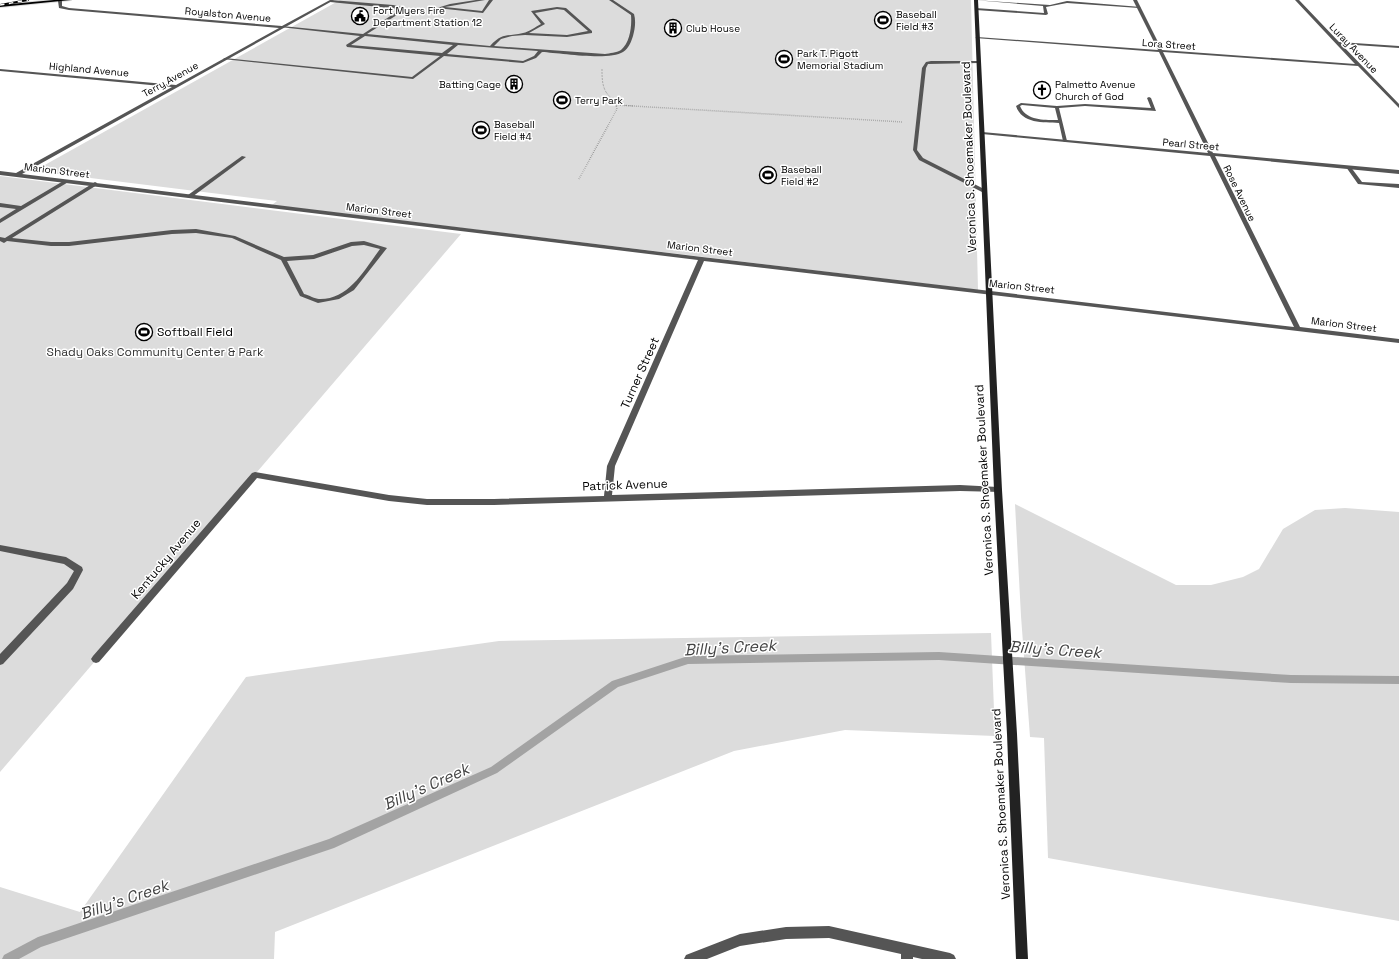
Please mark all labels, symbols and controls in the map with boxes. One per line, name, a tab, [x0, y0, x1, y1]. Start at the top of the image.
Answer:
street label: Royalston Avenue	[184, 4, 272, 25]
place label: Fort Myers Fire Department Station 12	[373, 4, 482, 29]
public building icon: Fort Myers Fire Department Station 12	[350, 6, 370, 26]
place label: Baseball Field #3	[896, 8, 937, 33]
sports icon: Baseball Field #3	[873, 10, 893, 30]
building icon: Club House	[663, 18, 683, 38]
street label: Luray Avenue	[1327, 21, 1381, 76]
place label: Club House	[686, 22, 740, 35]
street label: Lora Street	[1142, 36, 1197, 53]
place label: Park T. Pigott Memorial Stadium	[797, 47, 883, 72]
sports icon: Park T. Pigott Memorial Stadium	[774, 49, 794, 69]
street label: Terry Avenue	[140, 59, 201, 100]
street label: Highland Avenue	[48, 60, 129, 79]
street label: Veronica S. Shoemaker Boulevard	[958, 61, 980, 253]
building icon: Batting Cage	[504, 74, 524, 94]
place label: Batting Cage	[439, 78, 501, 91]
place label: Palmetto Avenue Church of God	[1055, 78, 1135, 103]
church icon: Palmetto Avenue Church of God	[1032, 80, 1052, 100]
sports icon: Terry Park	[552, 90, 572, 110]
place label: Terry Park	[575, 94, 623, 107]
place label: Baseball Field #4	[494, 118, 535, 143]
sports icon: Baseball Field #4	[471, 120, 491, 140]
street label: Pearl Street	[1162, 136, 1220, 153]
street label: Marion Street	[23, 160, 91, 181]
place label: Baseball Field #2	[781, 163, 822, 188]
street label: Rose Avenue	[1220, 163, 1259, 224]
sports icon: Baseball Field #2	[758, 165, 778, 185]
street label: Marion Street	[345, 200, 413, 221]
street label: Marion Street	[666, 238, 734, 259]
street label: Marion Street	[988, 277, 1056, 296]
street label: Marion Street	[1310, 314, 1378, 335]
sports icon: Softball Field	[134, 322, 154, 342]
place label: Softball Field	[157, 324, 233, 340]
street label: Turner Street	[617, 335, 663, 411]
park label: Shady Oaks Community Center & Park	[47, 344, 264, 360]
street label: Veronica S. Shoemaker Boulevard	[971, 384, 997, 576]
street label: Patrick Avenue	[582, 476, 668, 494]
street label: Kentucky Avenue	[128, 515, 204, 603]
water label: Billy's Creek	[683, 634, 779, 660]
water label: Billy's Creek	[1008, 636, 1104, 663]
street label: Veronica S. Shoemaker Boulevard	[988, 708, 1014, 900]
water label: Billy's Creek	[380, 757, 475, 815]
water label: Billy's Creek	[77, 874, 173, 924]

